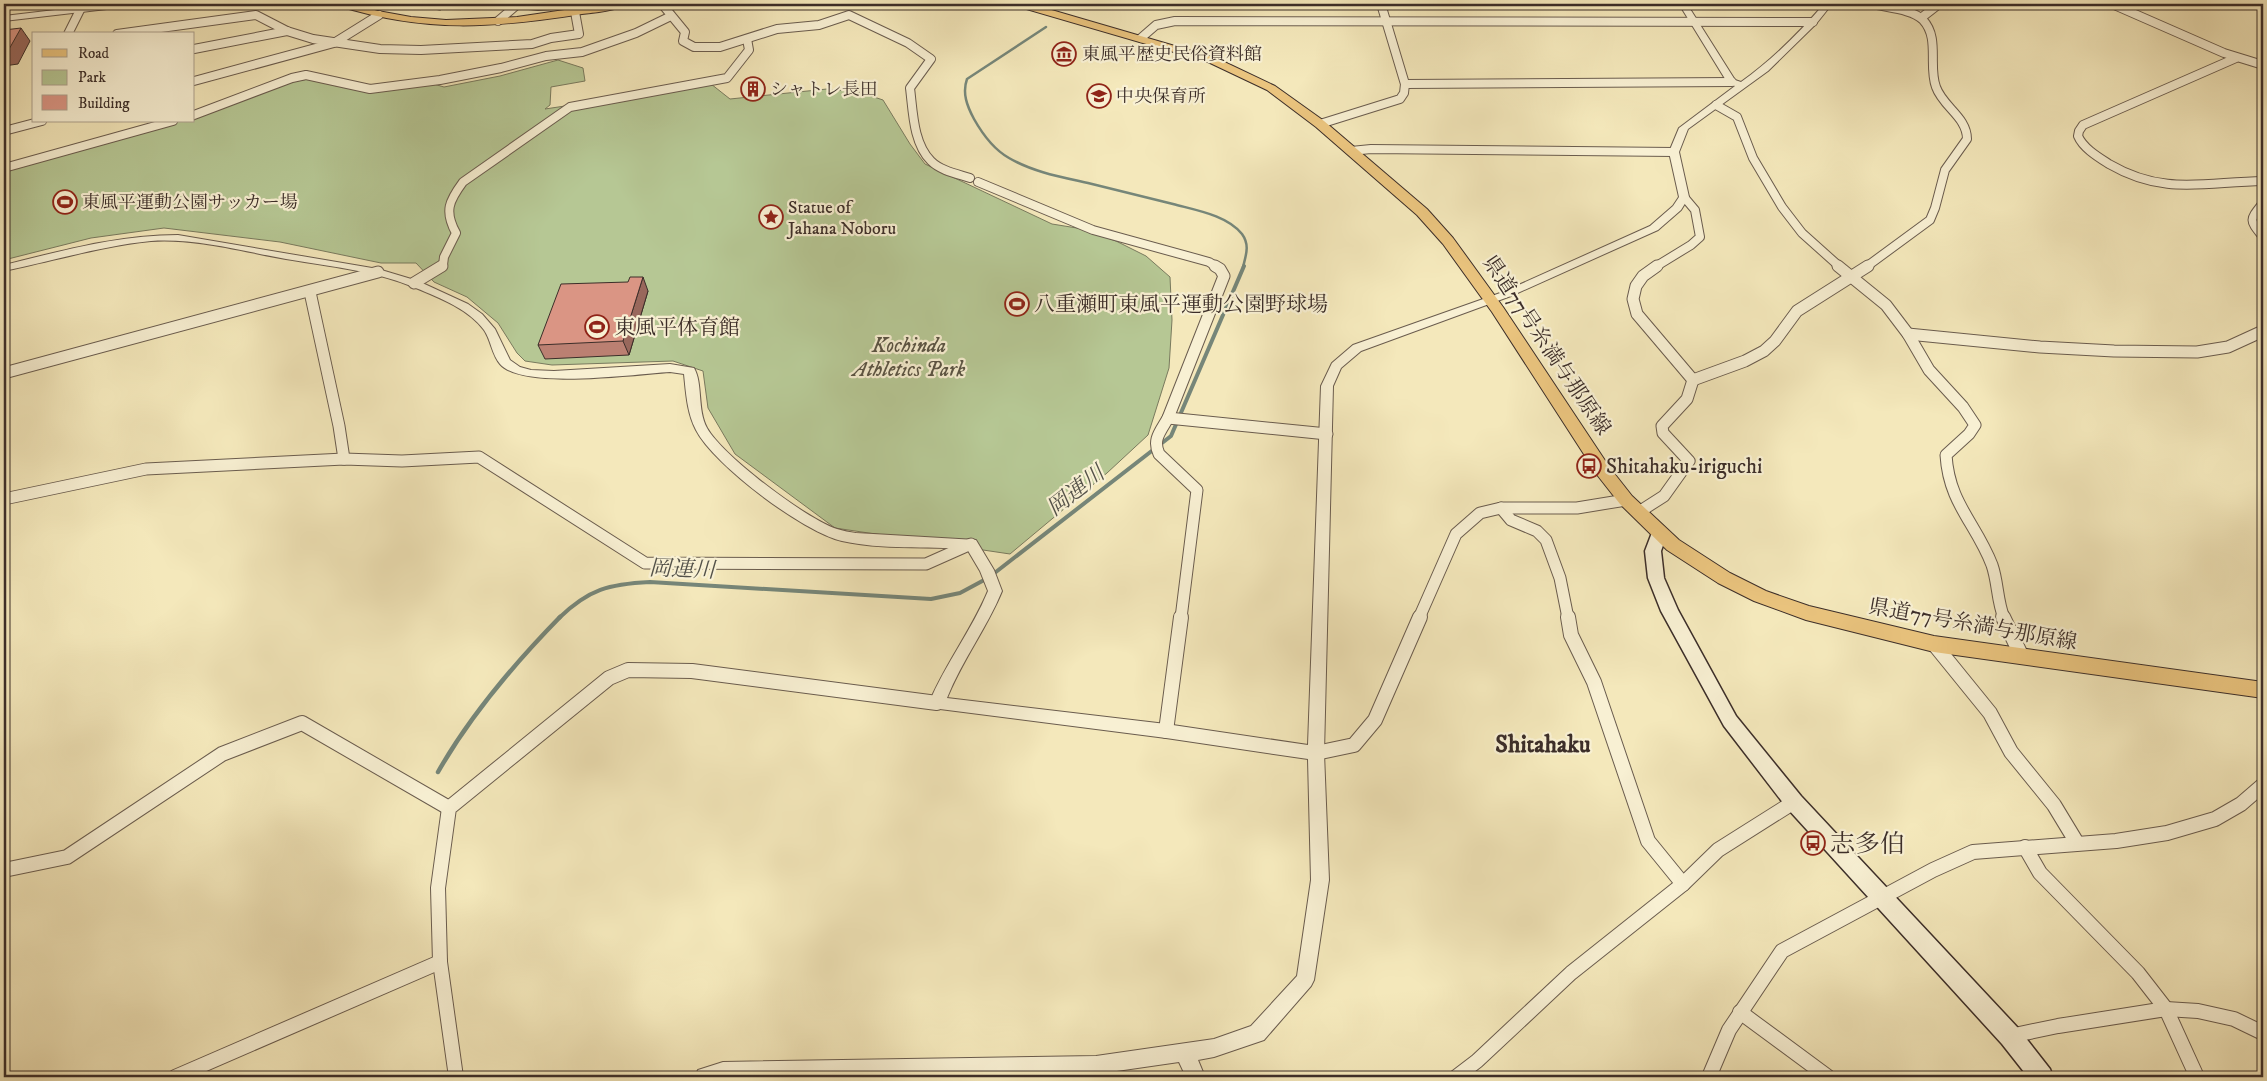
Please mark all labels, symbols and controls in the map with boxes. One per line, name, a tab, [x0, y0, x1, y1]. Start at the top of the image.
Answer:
legend	[32, 32, 195, 122]
museum icon: 東風平歴史民俗資料館	[1051, 41, 1077, 67]
text: Road	[78, 44, 110, 63]
place label: 東風平歴史民俗資料館	[1082, 44, 1262, 66]
text: Park	[78, 68, 107, 87]
building icon: シャトレ長田	[740, 76, 766, 102]
place label: シャトレ長田	[770, 79, 878, 101]
school or university icon: 中央保育所	[1086, 83, 1112, 109]
place label: 中央保育所	[1116, 86, 1206, 108]
text: Building	[78, 94, 130, 113]
sports icon: 東風平運動公園サッカー場	[52, 189, 78, 215]
place label: 東風平運動公園サッカー場	[82, 192, 298, 214]
place label: Statue of Jahana Noboru	[786, 197, 896, 240]
place icon: Statue of Jahana Noboru	[758, 204, 784, 230]
street label: 県道77号糸満与那原線	[1476, 251, 1616, 440]
sports icon: 八重瀬町東風平運動公園野球場	[1004, 291, 1030, 317]
place label: 八重瀬町東風平運動公園野球場	[1034, 292, 1328, 318]
sports icon: 東風平体育館	[584, 314, 610, 340]
place label: 東風平体育館	[614, 315, 740, 341]
park label: Kochinda Athletics Park	[851, 333, 966, 383]
bus stop icon: Shitahaku-iriguchi	[1576, 453, 1602, 479]
place label: Shitahaku-iriguchi	[1606, 454, 1762, 480]
water label: 岡連川	[1042, 459, 1112, 522]
water label: 岡連川	[648, 555, 717, 584]
street label: 県道77号糸満与那原線	[1867, 594, 2079, 656]
district label: Shitahaku	[1495, 730, 1591, 760]
place label: 志多伯	[1830, 829, 1905, 860]
bus stop icon: 志多伯	[1800, 830, 1826, 856]

